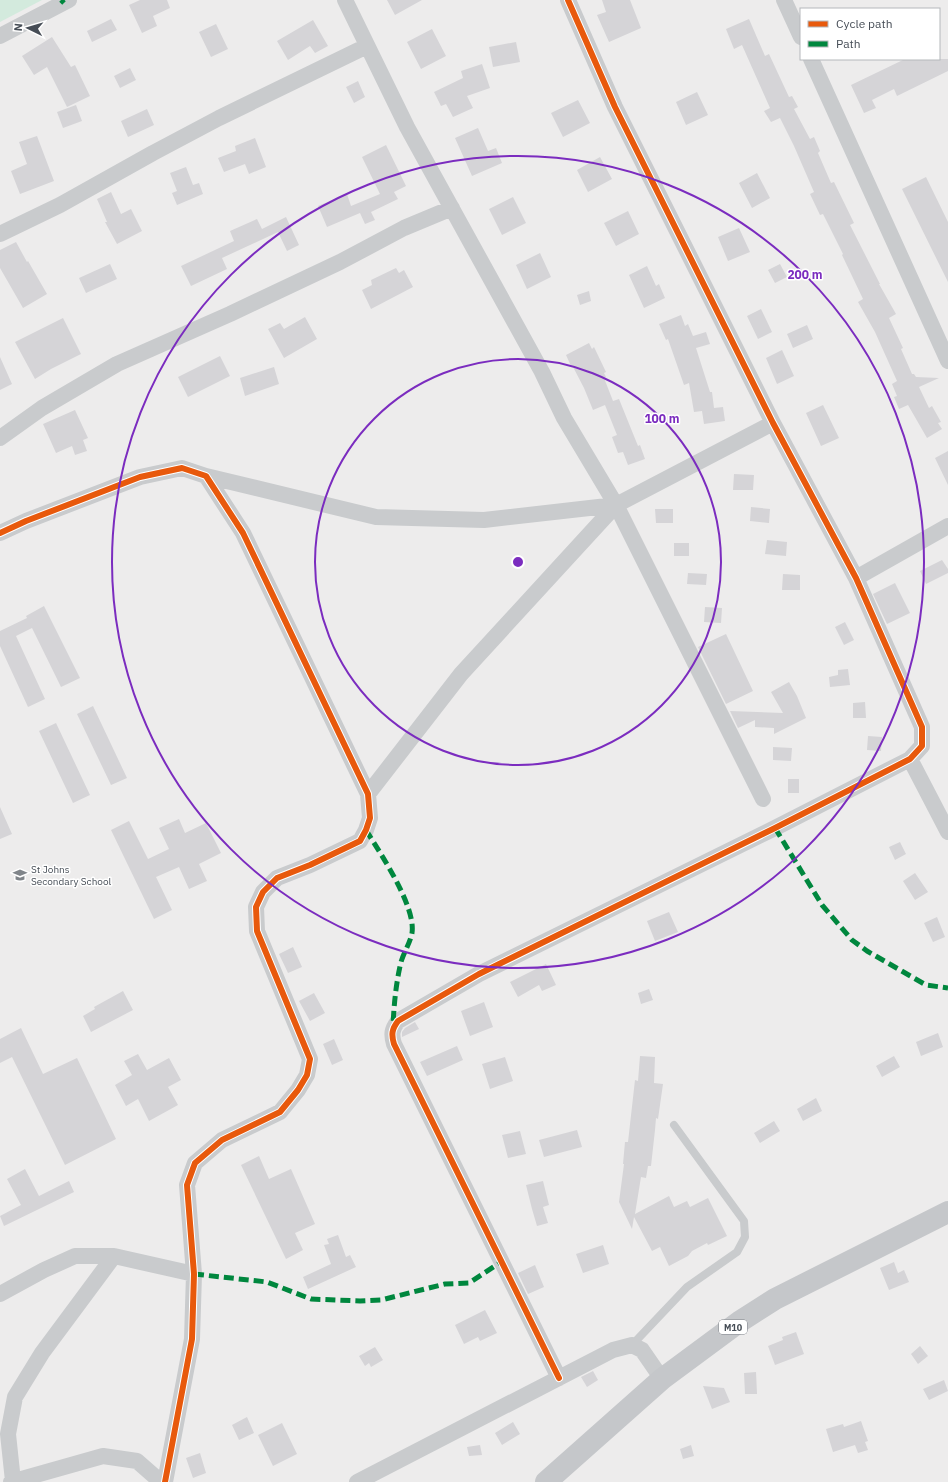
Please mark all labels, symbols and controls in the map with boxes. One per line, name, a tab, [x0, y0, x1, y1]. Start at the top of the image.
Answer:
north arrow	[8, 8, 48, 48]
legend	[800, 8, 940, 60]
text: Cycle path	[836, 16, 893, 31]
text: N	[11, 23, 25, 32]
text: Path	[836, 36, 861, 51]
text: 200 m	[787, 267, 823, 282]
text: 100 m	[644, 411, 680, 426]
centre of rings	[511, 555, 525, 569]
place label: St Johns Secondary School	[31, 863, 112, 888]
school or university icon: St Johns Secondary School	[12, 867, 28, 883]
road number: M10	[719, 1320, 747, 1334]

